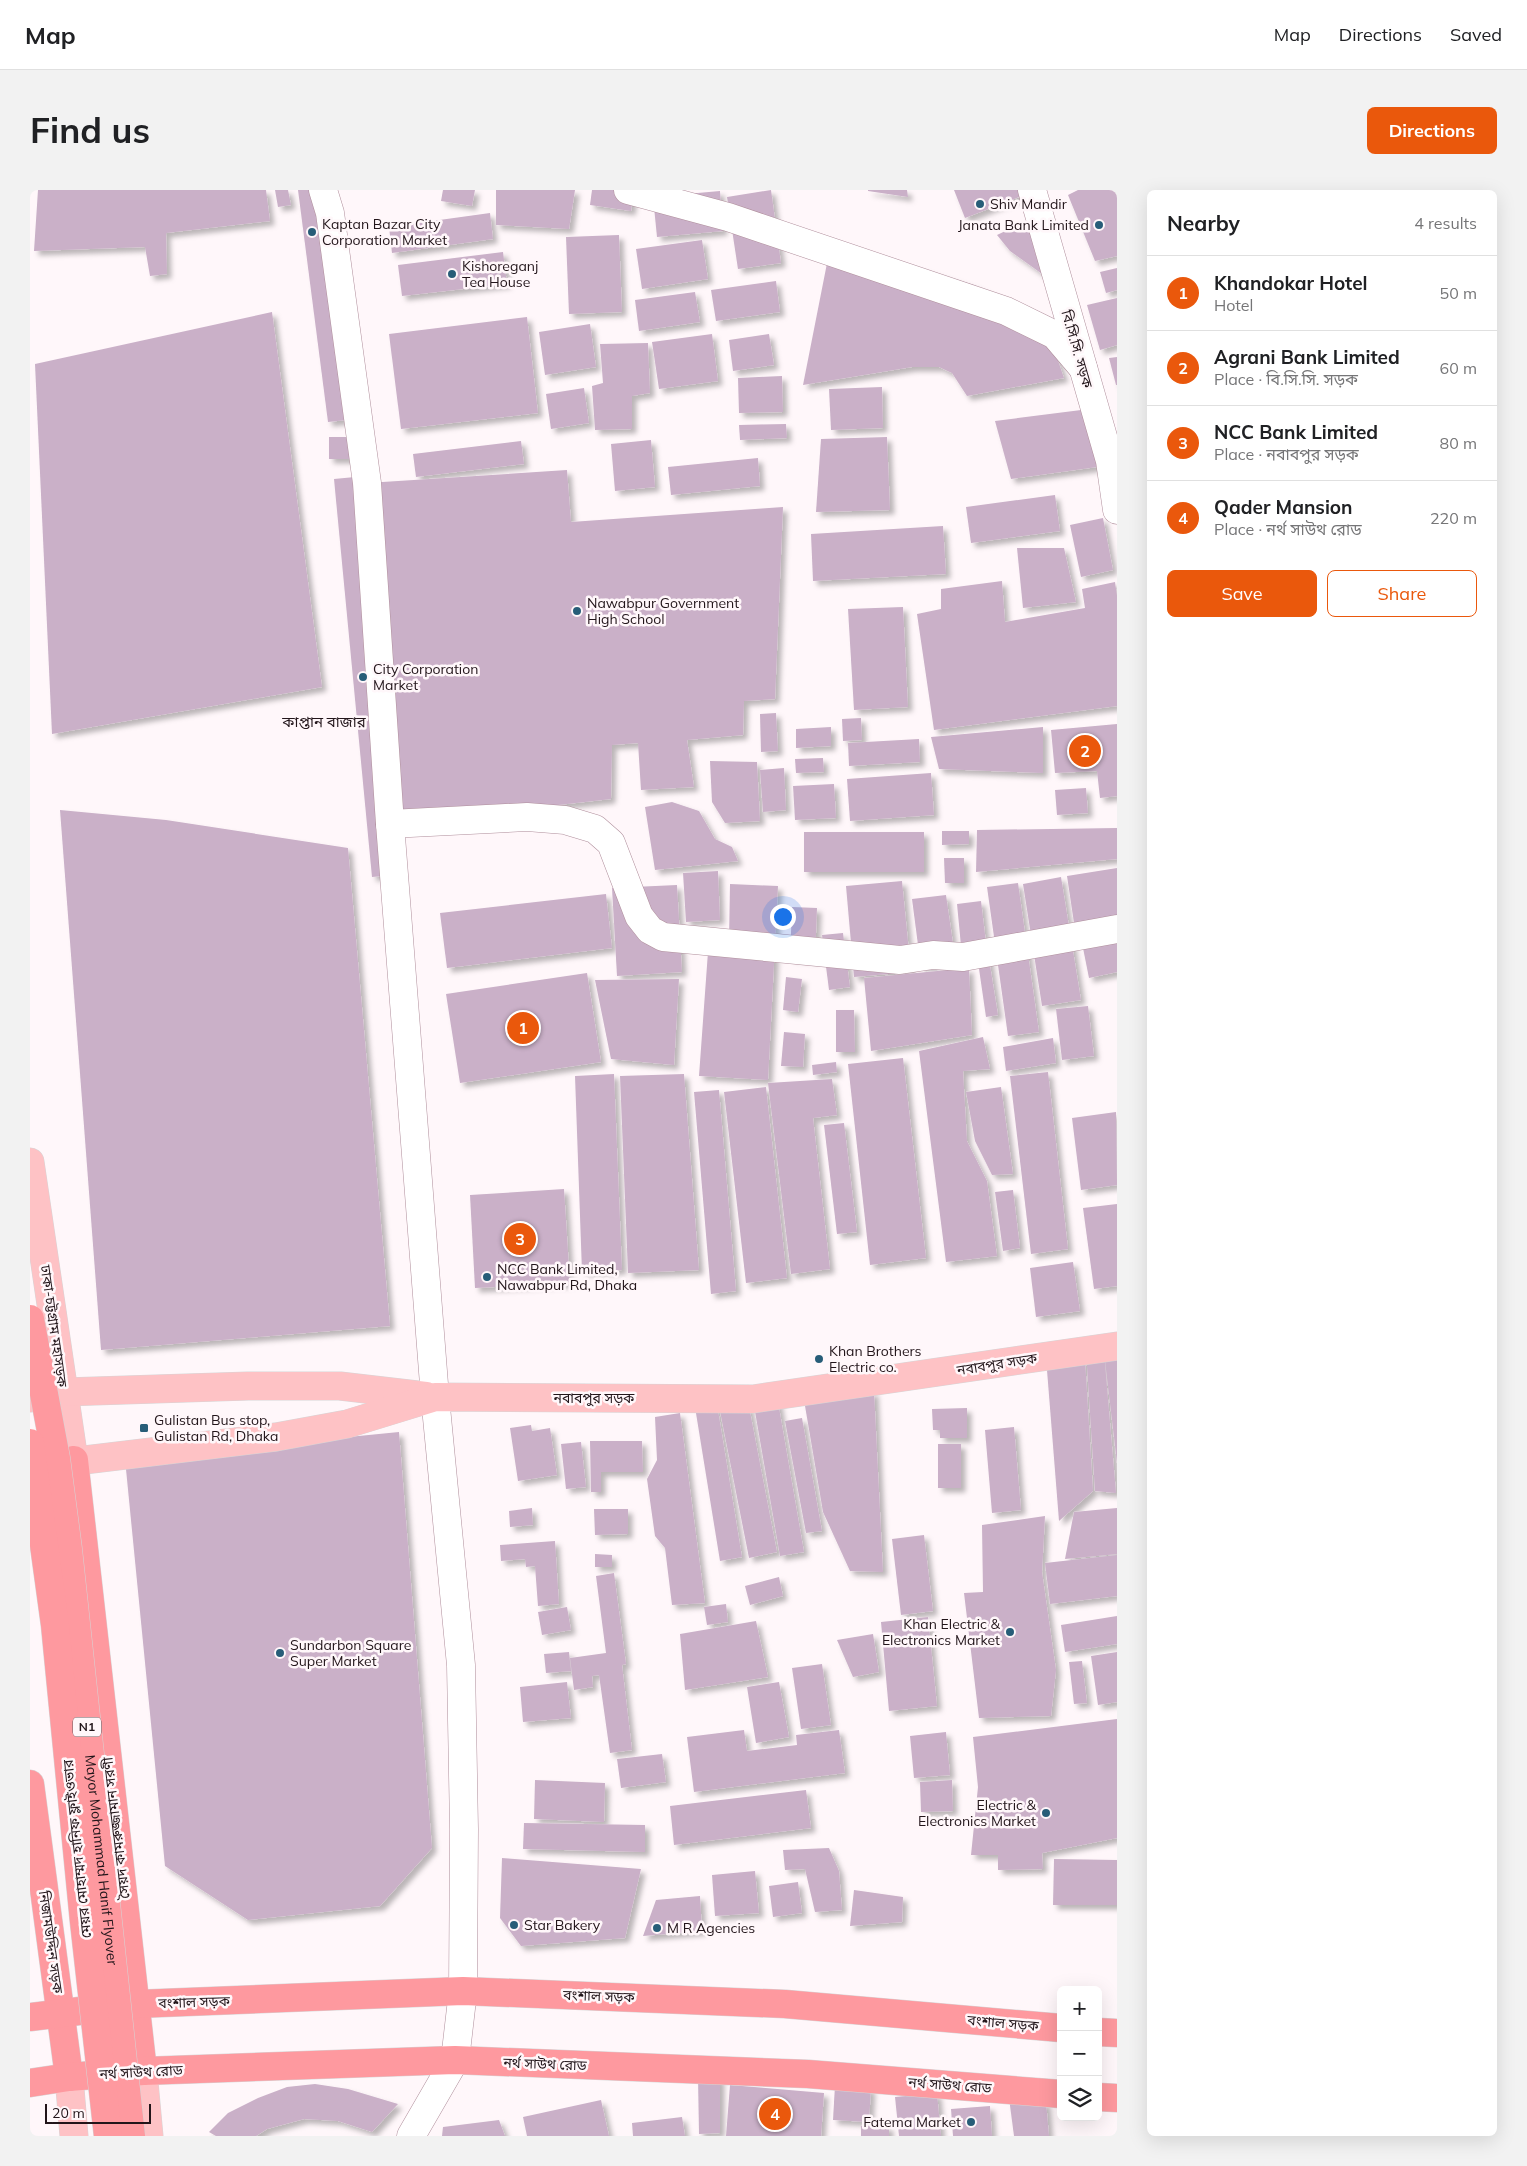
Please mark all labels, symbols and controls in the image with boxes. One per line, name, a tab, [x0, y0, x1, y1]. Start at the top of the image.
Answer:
text: Map	[25, 20, 76, 50]
text: Map	[1274, 23, 1311, 46]
text: Directions	[1339, 23, 1422, 46]
text: Saved	[1450, 23, 1502, 46]
button: Directions	[1367, 107, 1497, 154]
text: Find us	[30, 108, 150, 152]
place label: Shiv Mandir	[990, 195, 1068, 213]
marker: Shiv Mandir	[974, 198, 986, 210]
text: Nearby	[1167, 210, 1240, 236]
text: 4 results	[1414, 213, 1477, 233]
place label: Kaptan Bazar City Corporation Market	[322, 215, 447, 249]
place label: Janata Bank Limited	[958, 216, 1089, 234]
marker: Janata Bank Limited	[1093, 219, 1105, 231]
marker: Kaptan Bazar City Corporation Market	[306, 226, 318, 238]
place label: Kishoreganj Tea House	[462, 257, 538, 291]
marker: Kishoreganj Tea House	[446, 268, 458, 280]
text: Khandokar Hotel	[1214, 271, 1368, 295]
text: 1	[1178, 283, 1188, 303]
text: 50 m	[1440, 283, 1477, 303]
text: Hotel	[1214, 295, 1253, 315]
street label: বি.সি.সি. সড়ক	[1057, 307, 1097, 391]
text: Agrani Bank Limited	[1214, 345, 1400, 369]
text: 2	[1178, 358, 1188, 378]
text: 60 m	[1440, 358, 1477, 378]
text: Place · বি.সি.সি. সড়ক	[1214, 369, 1358, 389]
text: NCC Bank Limited	[1214, 420, 1378, 444]
text: 3	[1178, 433, 1188, 453]
text: 80 m	[1440, 433, 1477, 453]
text: Place · নবাবপুর সড়ক	[1214, 444, 1359, 464]
text: Qader Mansion	[1214, 495, 1353, 519]
text: 4	[1178, 508, 1188, 528]
text: 220 m	[1430, 508, 1477, 528]
text: Place · নর্থ সাউথ রোড	[1214, 519, 1362, 539]
button: Save	[1167, 570, 1317, 617]
button: Share	[1327, 570, 1477, 617]
place label: Nawabpur Government High School	[587, 594, 739, 628]
marker: Nawabpur Government High School	[571, 605, 583, 617]
place label: City Corporation Market	[373, 660, 478, 694]
marker: City Corporation Market	[357, 671, 369, 683]
district label: কাপ্তান বাজার	[281, 712, 367, 731]
pin: 2	[1069, 732, 1101, 770]
your location	[770, 904, 796, 930]
pin: 1	[507, 1009, 539, 1047]
pin: 3	[504, 1220, 536, 1258]
place label: NCC Bank Limited, Nawabpur Rd, Dhaka	[497, 1260, 637, 1294]
street label: ঢাকা-চট্টগ্রাম মহাসড়ক	[36, 1263, 72, 1389]
marker: NCC Bank Limited, Nawabpur Rd, Dhaka	[481, 1271, 493, 1283]
place label: Khan Brothers Electric co.	[829, 1342, 922, 1376]
street label: নবাবপুর সড়ক	[955, 1349, 1039, 1379]
marker: Khan Brothers Electric co.	[813, 1353, 825, 1365]
street label: নবাবপুর সড়ক	[553, 1389, 635, 1407]
place label: Gulistan Bus stop, Gulistan Rd, Dhaka	[154, 1411, 278, 1445]
marker: Gulistan Bus stop, Gulistan Rd, Dhaka	[138, 1422, 150, 1434]
place label: Khan Electric & Electronics Market	[882, 1615, 1001, 1649]
marker: Khan Electric & Electronics Market	[1004, 1626, 1016, 1638]
place label: Sundarbon Square Super Market	[290, 1636, 411, 1670]
marker: Sundarbon Square Super Market	[274, 1647, 286, 1659]
road number: N1	[73, 1718, 101, 1736]
street label: Mayor Mohammad Hanif Flyover	[81, 1754, 122, 1967]
street label: সৈয়দ কামরুজ্জামান সরণী	[98, 1756, 134, 1901]
street label: মেয়র মোহাম্মদ হানিফ ফ্লাইওভার	[59, 1758, 95, 1939]
place label: Electric & Electronics Market	[918, 1796, 1037, 1830]
marker: Electric & Electronics Market	[1040, 1807, 1052, 1819]
street label: নিজামউদ্দিন সড়ক	[35, 1888, 67, 1995]
place label: Star Bakery	[524, 1916, 601, 1934]
marker: Star Bakery	[508, 1919, 520, 1931]
place label: M R Agencies	[667, 1919, 755, 1937]
marker: M R Agencies	[651, 1922, 663, 1934]
street label: বংশাল সড়ক	[562, 1986, 636, 2006]
map controls	[1057, 1986, 1102, 2121]
button: +	[1057, 1986, 1102, 2031]
street label: বংশাল সড়ক	[157, 1992, 231, 2012]
street label: বংশাল সড়ক	[966, 2011, 1040, 2035]
button: −	[1057, 2031, 1102, 2076]
street label: নর্থ সাউথ রোড	[502, 2054, 588, 2074]
street label: নর্থ সাউথ রোড	[98, 2061, 184, 2083]
street label: নর্থ সাউথ রোড	[907, 2073, 993, 2097]
button: layers	[1057, 2076, 1102, 2121]
pin: 4	[759, 2095, 791, 2133]
scale bar	[45, 2101, 151, 2124]
text: 20 m	[52, 2104, 85, 2122]
place label: Fatema Market	[863, 2113, 961, 2131]
marker: Fatema Market	[965, 2116, 977, 2128]

